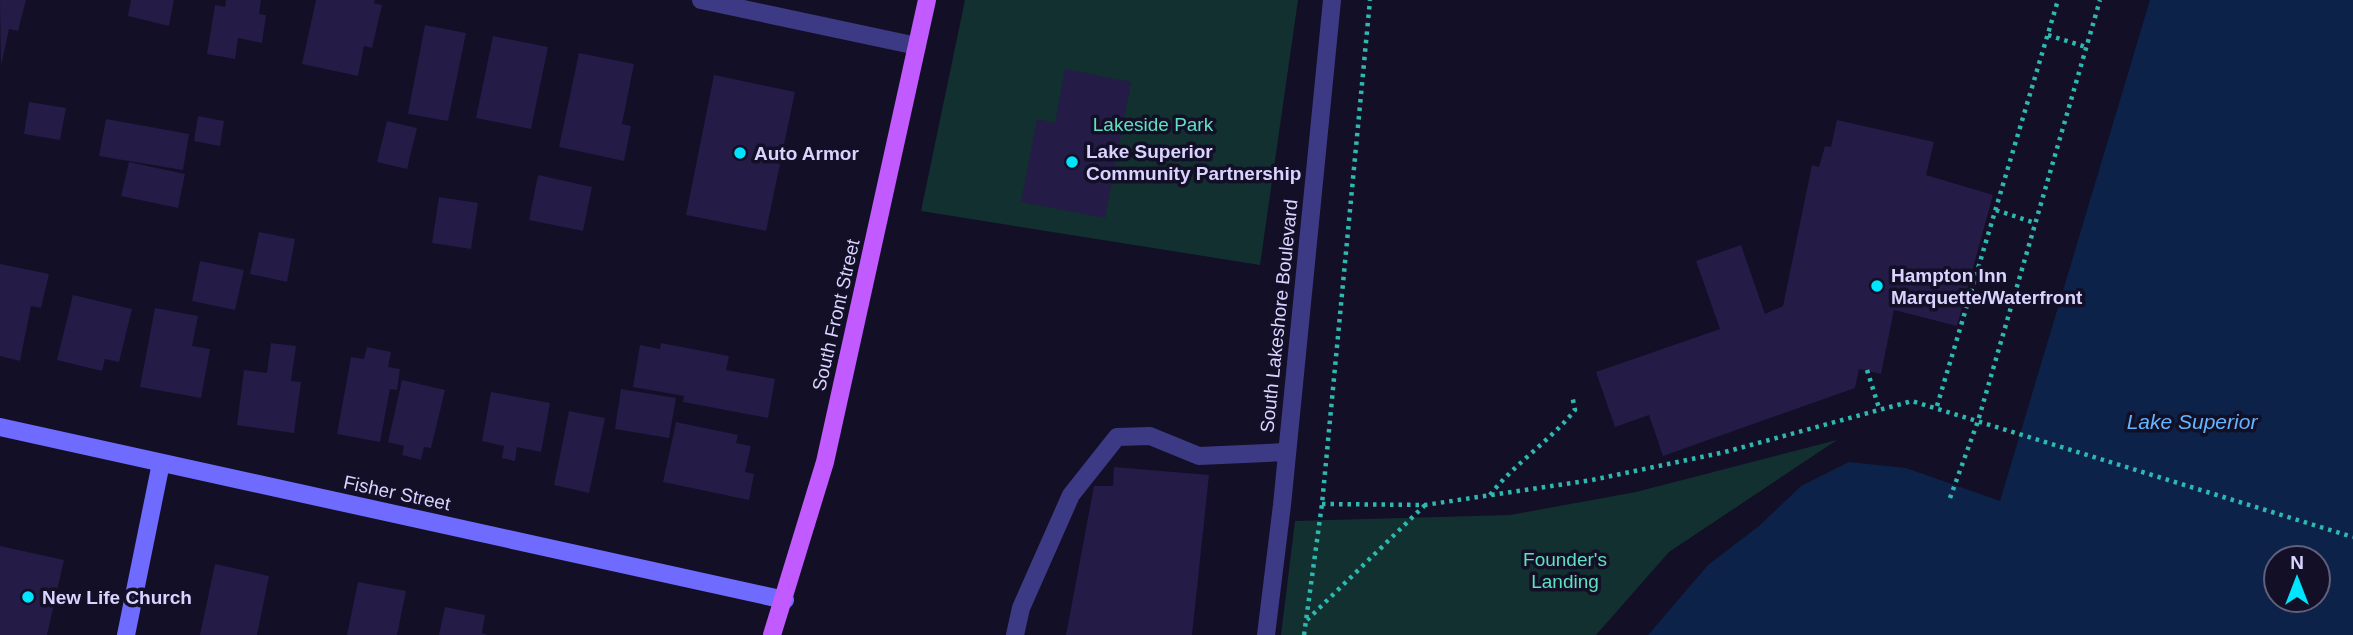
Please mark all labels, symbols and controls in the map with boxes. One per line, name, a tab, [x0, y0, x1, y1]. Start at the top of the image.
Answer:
park label: Lakeside Park	[1093, 114, 1214, 135]
place label: Lake Superior Community Partnership	[1086, 141, 1301, 184]
place label: Auto Armor	[754, 143, 859, 164]
marker: Auto Armor	[732, 145, 748, 161]
marker: Lake Superior Community Partnership	[1064, 154, 1080, 170]
street label: South Lakeshore Boulevard	[1256, 198, 1302, 434]
street label: South Front Street	[808, 236, 864, 393]
place label: Hampton Inn Marquette/Waterfront	[1891, 265, 2083, 308]
marker: Hampton Inn Marquette/Waterfront	[1869, 278, 1885, 294]
water label: Lake Superior	[2127, 410, 2258, 433]
street label: Fisher Street	[342, 471, 453, 515]
north arrow	[2262, 544, 2332, 614]
park label: Founder's Landing	[1523, 549, 1607, 592]
text: N	[2290, 552, 2304, 573]
place label: New Life Church	[42, 587, 192, 608]
marker: New Life Church	[20, 589, 36, 605]

